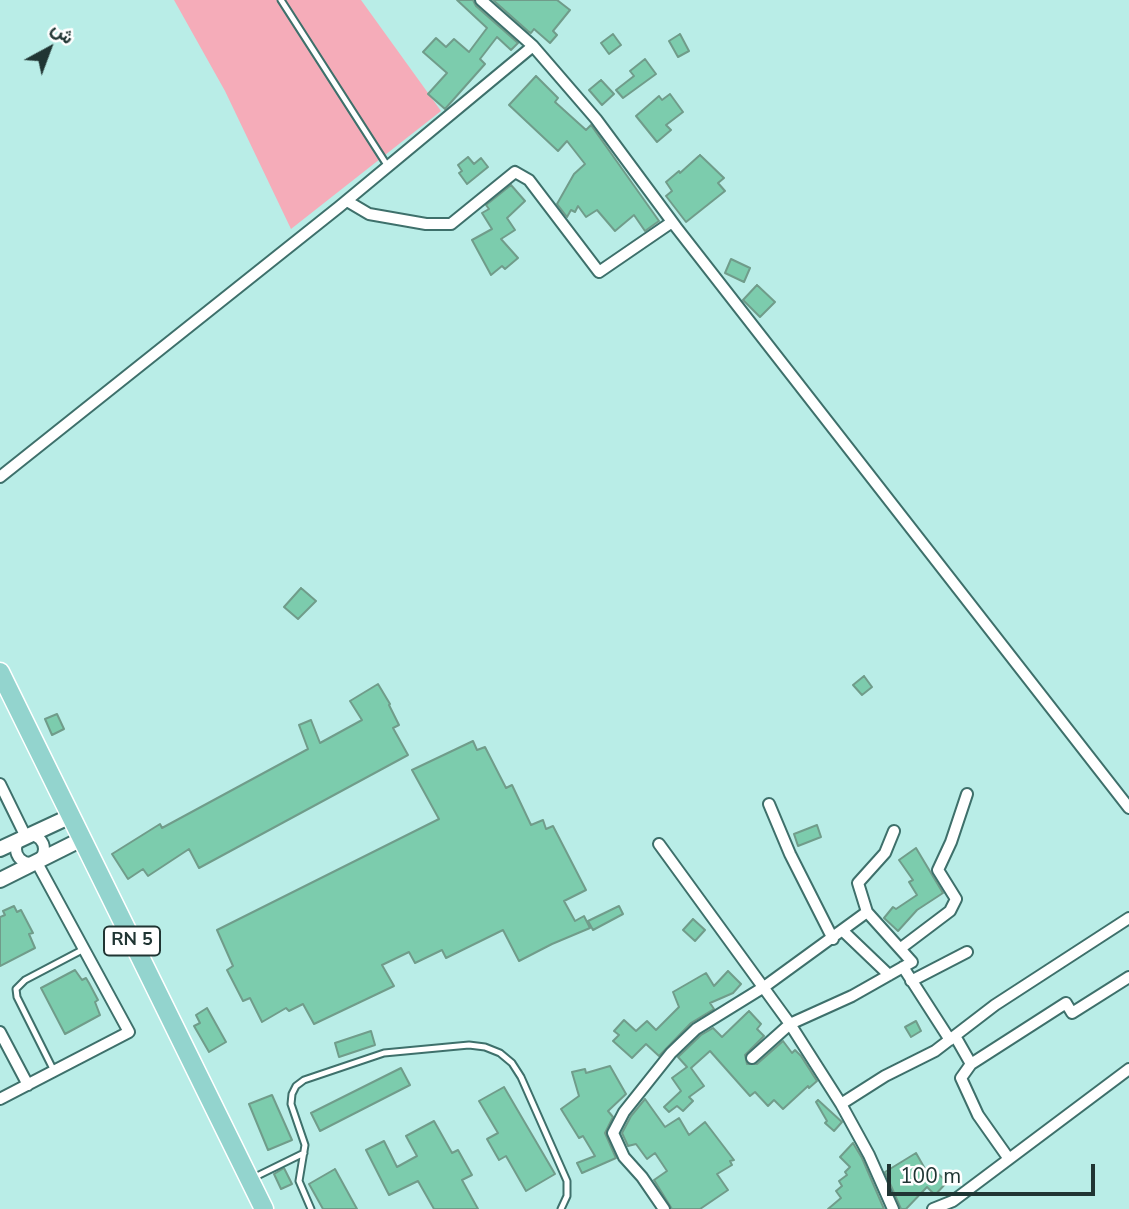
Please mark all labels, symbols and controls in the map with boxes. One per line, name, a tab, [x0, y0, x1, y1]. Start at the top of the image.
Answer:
north arrow	[14, 14, 84, 84]
text: ش	[46, 16, 80, 50]
road number: RN 5	[104, 926, 160, 956]
scale bar	[891, 1150, 1099, 1194]
text: 100 m	[900, 1162, 961, 1190]

